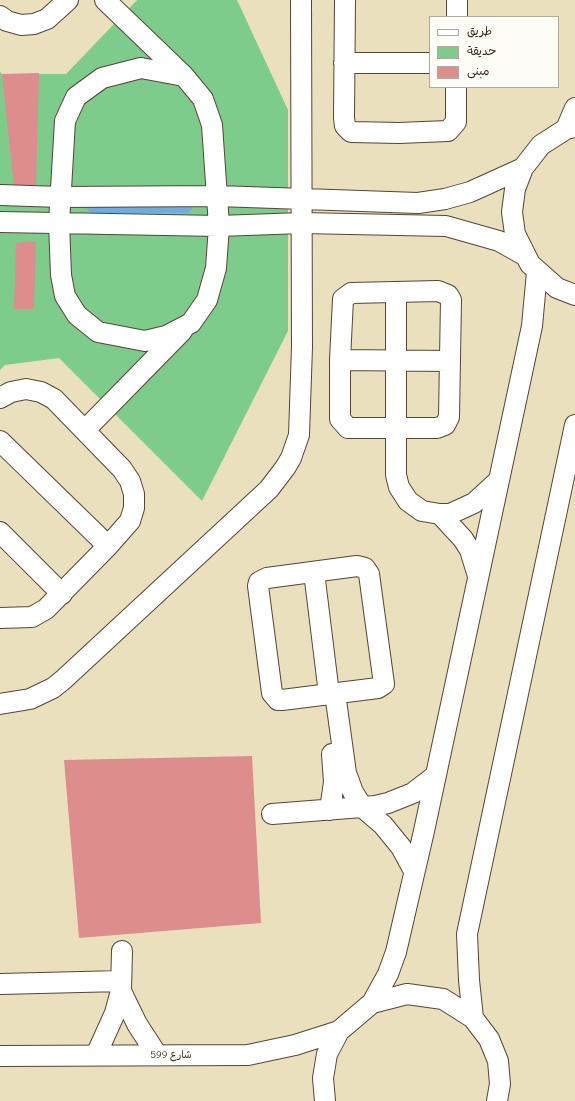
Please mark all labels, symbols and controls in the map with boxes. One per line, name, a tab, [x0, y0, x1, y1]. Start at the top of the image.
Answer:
legend	[429, 16, 559, 88]
text: طريق	[467, 23, 492, 38]
text: حديقة	[467, 43, 496, 58]
text: مبنى	[467, 63, 490, 78]
street label: شارع 599	[150, 1049, 192, 1061]

